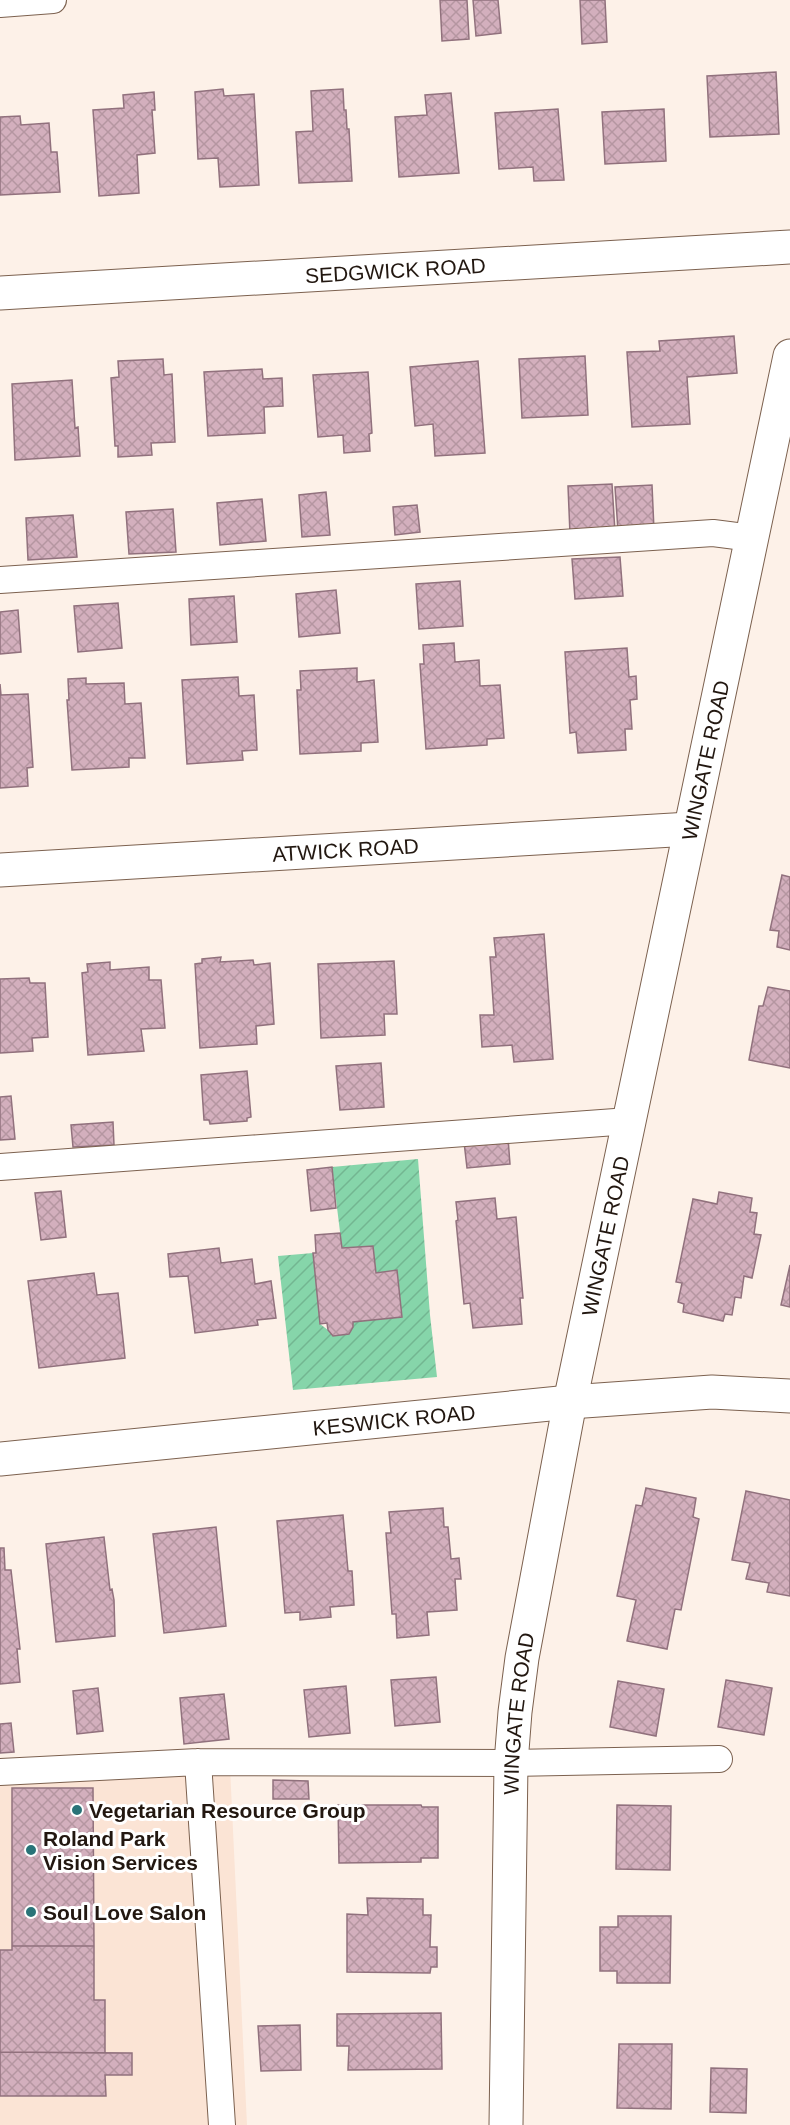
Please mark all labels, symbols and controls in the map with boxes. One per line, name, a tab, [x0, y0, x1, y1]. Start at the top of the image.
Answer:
street label: SEDGWICK ROAD	[304, 253, 486, 287]
street label: WINGATE ROAD	[677, 678, 733, 842]
street label: ATWICK ROAD	[271, 834, 419, 865]
street label: WINGATE ROAD	[577, 1154, 633, 1318]
street label: KESWICK ROAD	[312, 1400, 477, 1439]
street label: WINGATE ROAD	[499, 1630, 538, 1795]
place label: Vegetarian Resource Group	[89, 1799, 366, 1822]
marker: Vegetarian Resource Group	[70, 1803, 84, 1817]
place label: Roland Park Vision Services	[43, 1827, 198, 1874]
marker: Roland Park Vision Services	[24, 1843, 38, 1857]
place label: Soul Love Salon	[43, 1901, 206, 1924]
marker: Soul Love Salon	[24, 1905, 38, 1919]

